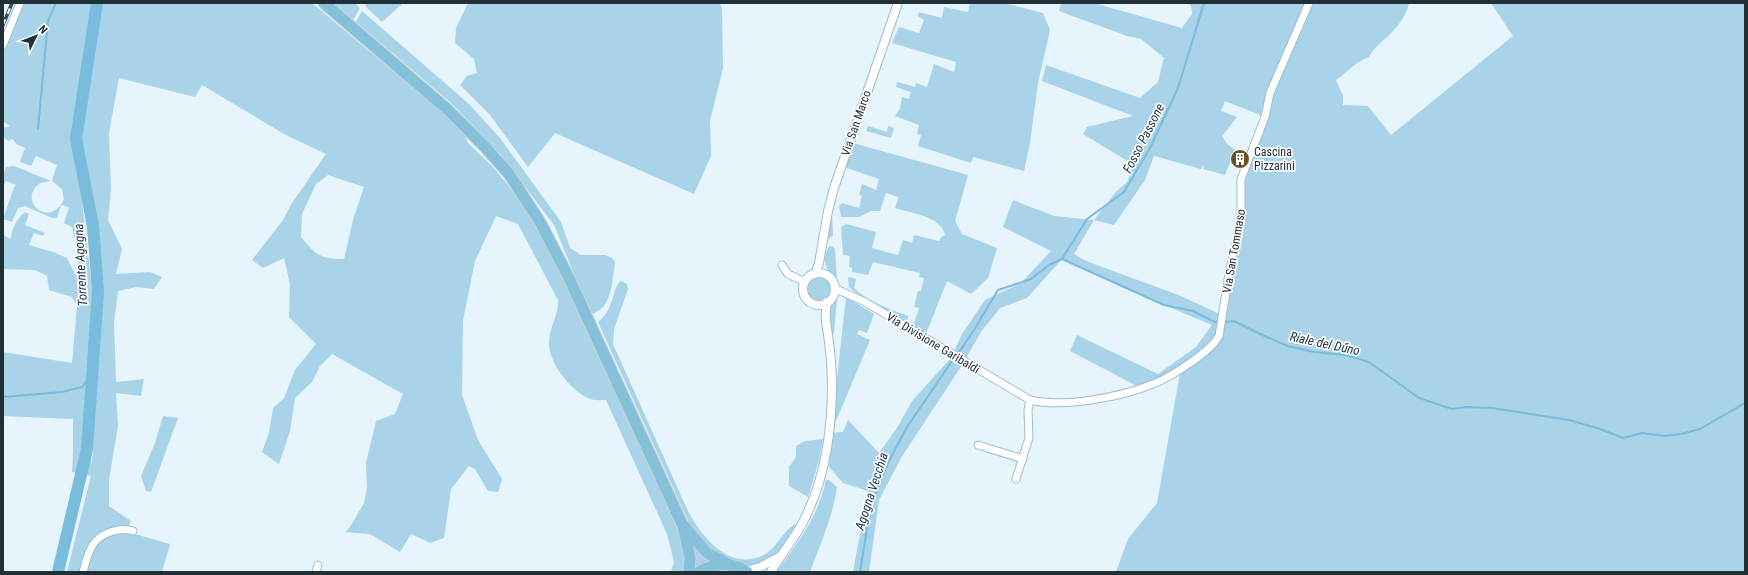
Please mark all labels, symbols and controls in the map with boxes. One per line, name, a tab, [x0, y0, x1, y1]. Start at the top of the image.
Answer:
north arrow	[16, 16, 56, 56]
text: N	[36, 23, 50, 37]
street label: Via San Marco	[838, 88, 874, 158]
water label: Fosso Passone	[1120, 101, 1167, 175]
place label: Cascina Pizzarini	[1254, 145, 1295, 173]
building icon: Cascina Pizzarini	[1229, 148, 1251, 170]
street label: Via San Tommaso	[1220, 208, 1248, 294]
water label: Torrente Agogna	[71, 223, 90, 307]
street label: Via Divisione Garibaldi	[884, 310, 982, 376]
water label: Riale del Dűno	[1289, 329, 1361, 358]
water label: Agogna Vecchia	[852, 451, 891, 533]

